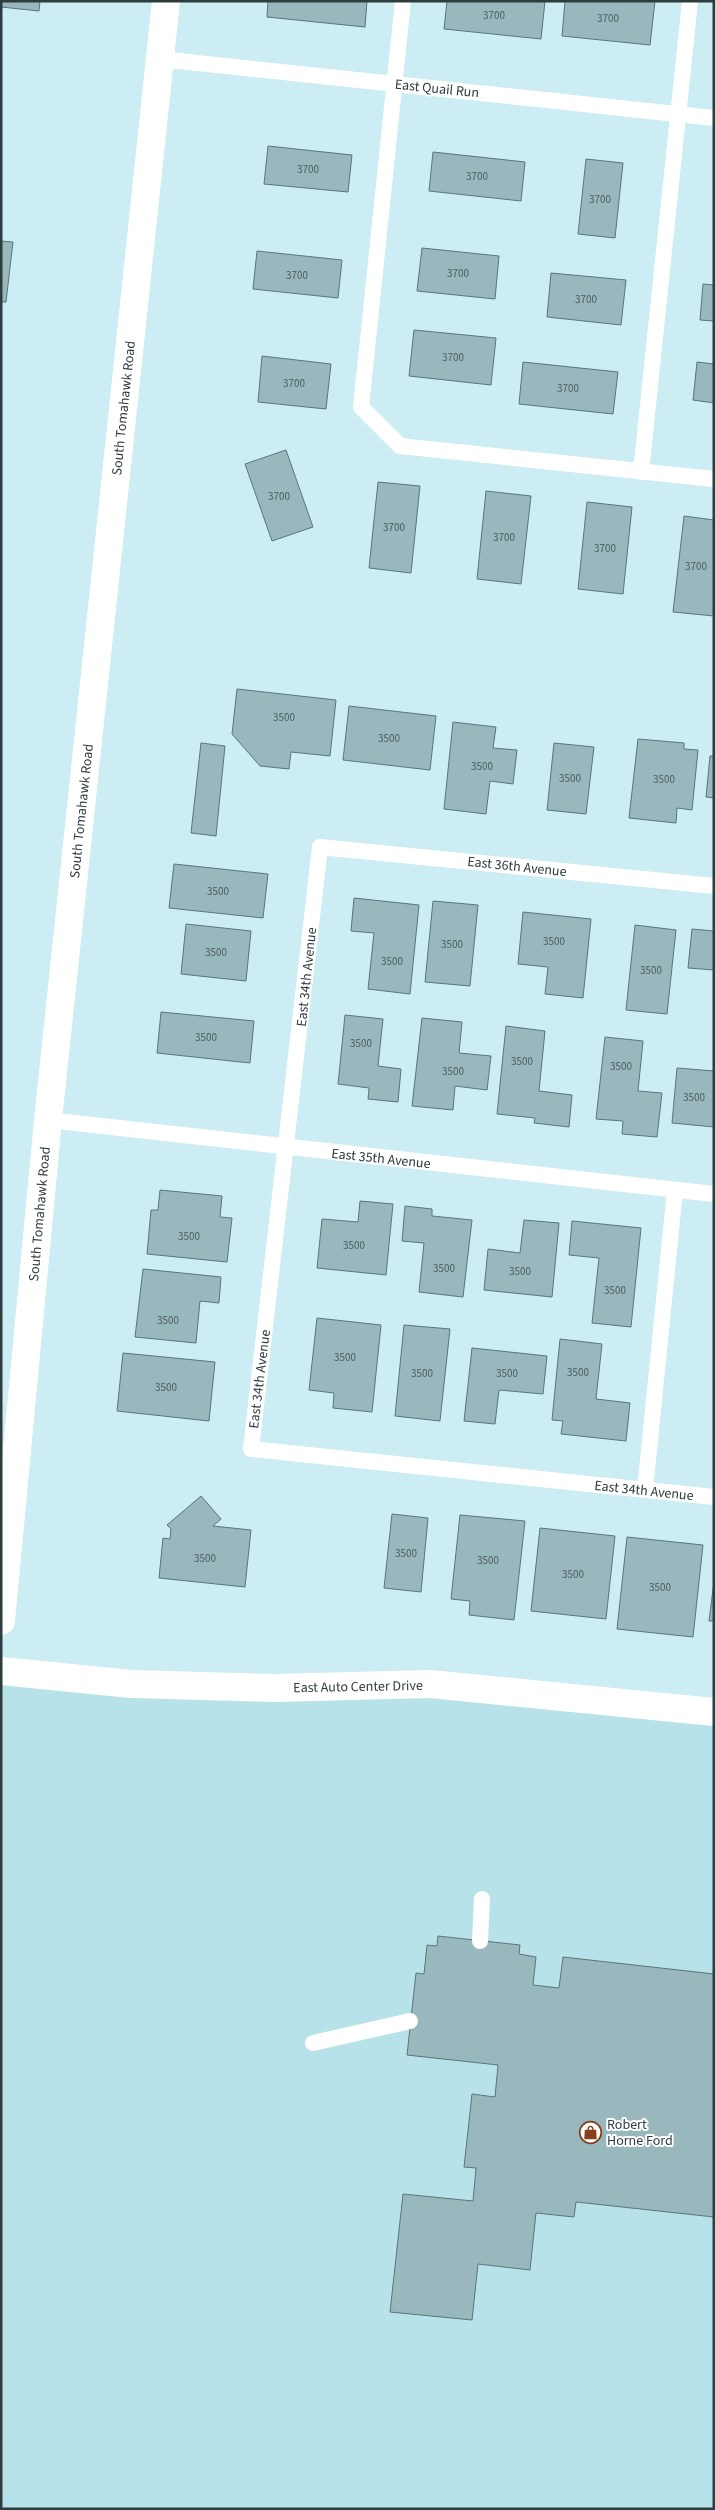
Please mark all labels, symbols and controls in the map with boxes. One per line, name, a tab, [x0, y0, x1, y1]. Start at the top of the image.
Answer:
house number: 3700	[483, 8, 505, 23]
house number: 3700	[597, 11, 619, 26]
street label: East Quail Run	[394, 75, 480, 103]
house number: 3700	[297, 162, 319, 177]
house number: 3700	[466, 169, 488, 184]
house number: 3700	[589, 192, 611, 207]
house number: 3700	[447, 266, 469, 281]
house number: 3700	[286, 268, 308, 283]
house number: 3700	[575, 292, 597, 307]
street label: South Tomahawk Road	[107, 340, 141, 476]
house number: 3700	[442, 350, 464, 365]
house number: 3700	[283, 376, 305, 391]
house number: 3700	[557, 381, 579, 396]
house number: 3700	[268, 489, 290, 504]
house number: 3700	[383, 520, 405, 535]
house number: 3700	[493, 530, 515, 545]
house number: 3700	[594, 541, 616, 556]
house number: 3700	[685, 559, 707, 574]
house number: 3500	[273, 710, 295, 725]
house number: 3500	[378, 731, 400, 746]
street label: South Tomahawk Road	[65, 743, 99, 879]
house number: 3500	[471, 759, 493, 774]
house number: 3500	[559, 771, 581, 786]
house number: 3500	[653, 772, 675, 787]
street label: East 36th Avenue	[466, 852, 568, 882]
house number: 3500	[207, 884, 229, 899]
street label: East 34th Avenue	[292, 926, 322, 1028]
house number: 3500	[543, 934, 565, 949]
house number: 3500	[441, 937, 463, 952]
house number: 3500	[205, 945, 227, 960]
house number: 3500	[381, 954, 403, 969]
house number: 3500	[640, 963, 662, 978]
house number: 3500	[195, 1030, 217, 1045]
house number: 3500	[350, 1036, 372, 1051]
house number: 3500	[511, 1054, 533, 1069]
house number: 3500	[610, 1059, 632, 1074]
house number: 3500	[442, 1064, 464, 1079]
house number: 3500	[683, 1090, 705, 1105]
street label: East 35th Avenue	[330, 1144, 432, 1174]
street label: South Tomahawk Road	[24, 1146, 56, 1282]
house number: 3500	[178, 1229, 200, 1244]
house number: 3500	[343, 1238, 365, 1253]
house number: 3500	[433, 1261, 455, 1276]
house number: 3500	[509, 1264, 531, 1279]
house number: 3500	[604, 1283, 626, 1298]
house number: 3500	[157, 1313, 179, 1328]
street label: East 34th Avenue	[244, 1328, 276, 1430]
house number: 3500	[334, 1350, 356, 1365]
house number: 3500	[567, 1365, 589, 1380]
house number: 3500	[411, 1366, 433, 1381]
house number: 3500	[496, 1366, 518, 1381]
house number: 3500	[155, 1380, 177, 1395]
street label: East 34th Avenue	[593, 1476, 695, 1506]
house number: 3500	[395, 1546, 417, 1561]
house number: 3500	[194, 1551, 216, 1566]
house number: 3500	[477, 1553, 499, 1568]
house number: 3500	[562, 1567, 584, 1582]
house number: 3500	[649, 1580, 671, 1595]
street label: East Auto Center Drive	[293, 1676, 423, 1698]
place label: Robert Horne Ford	[607, 2115, 673, 2151]
shop icon: Robert Horne Ford	[579, 2120, 603, 2144]

